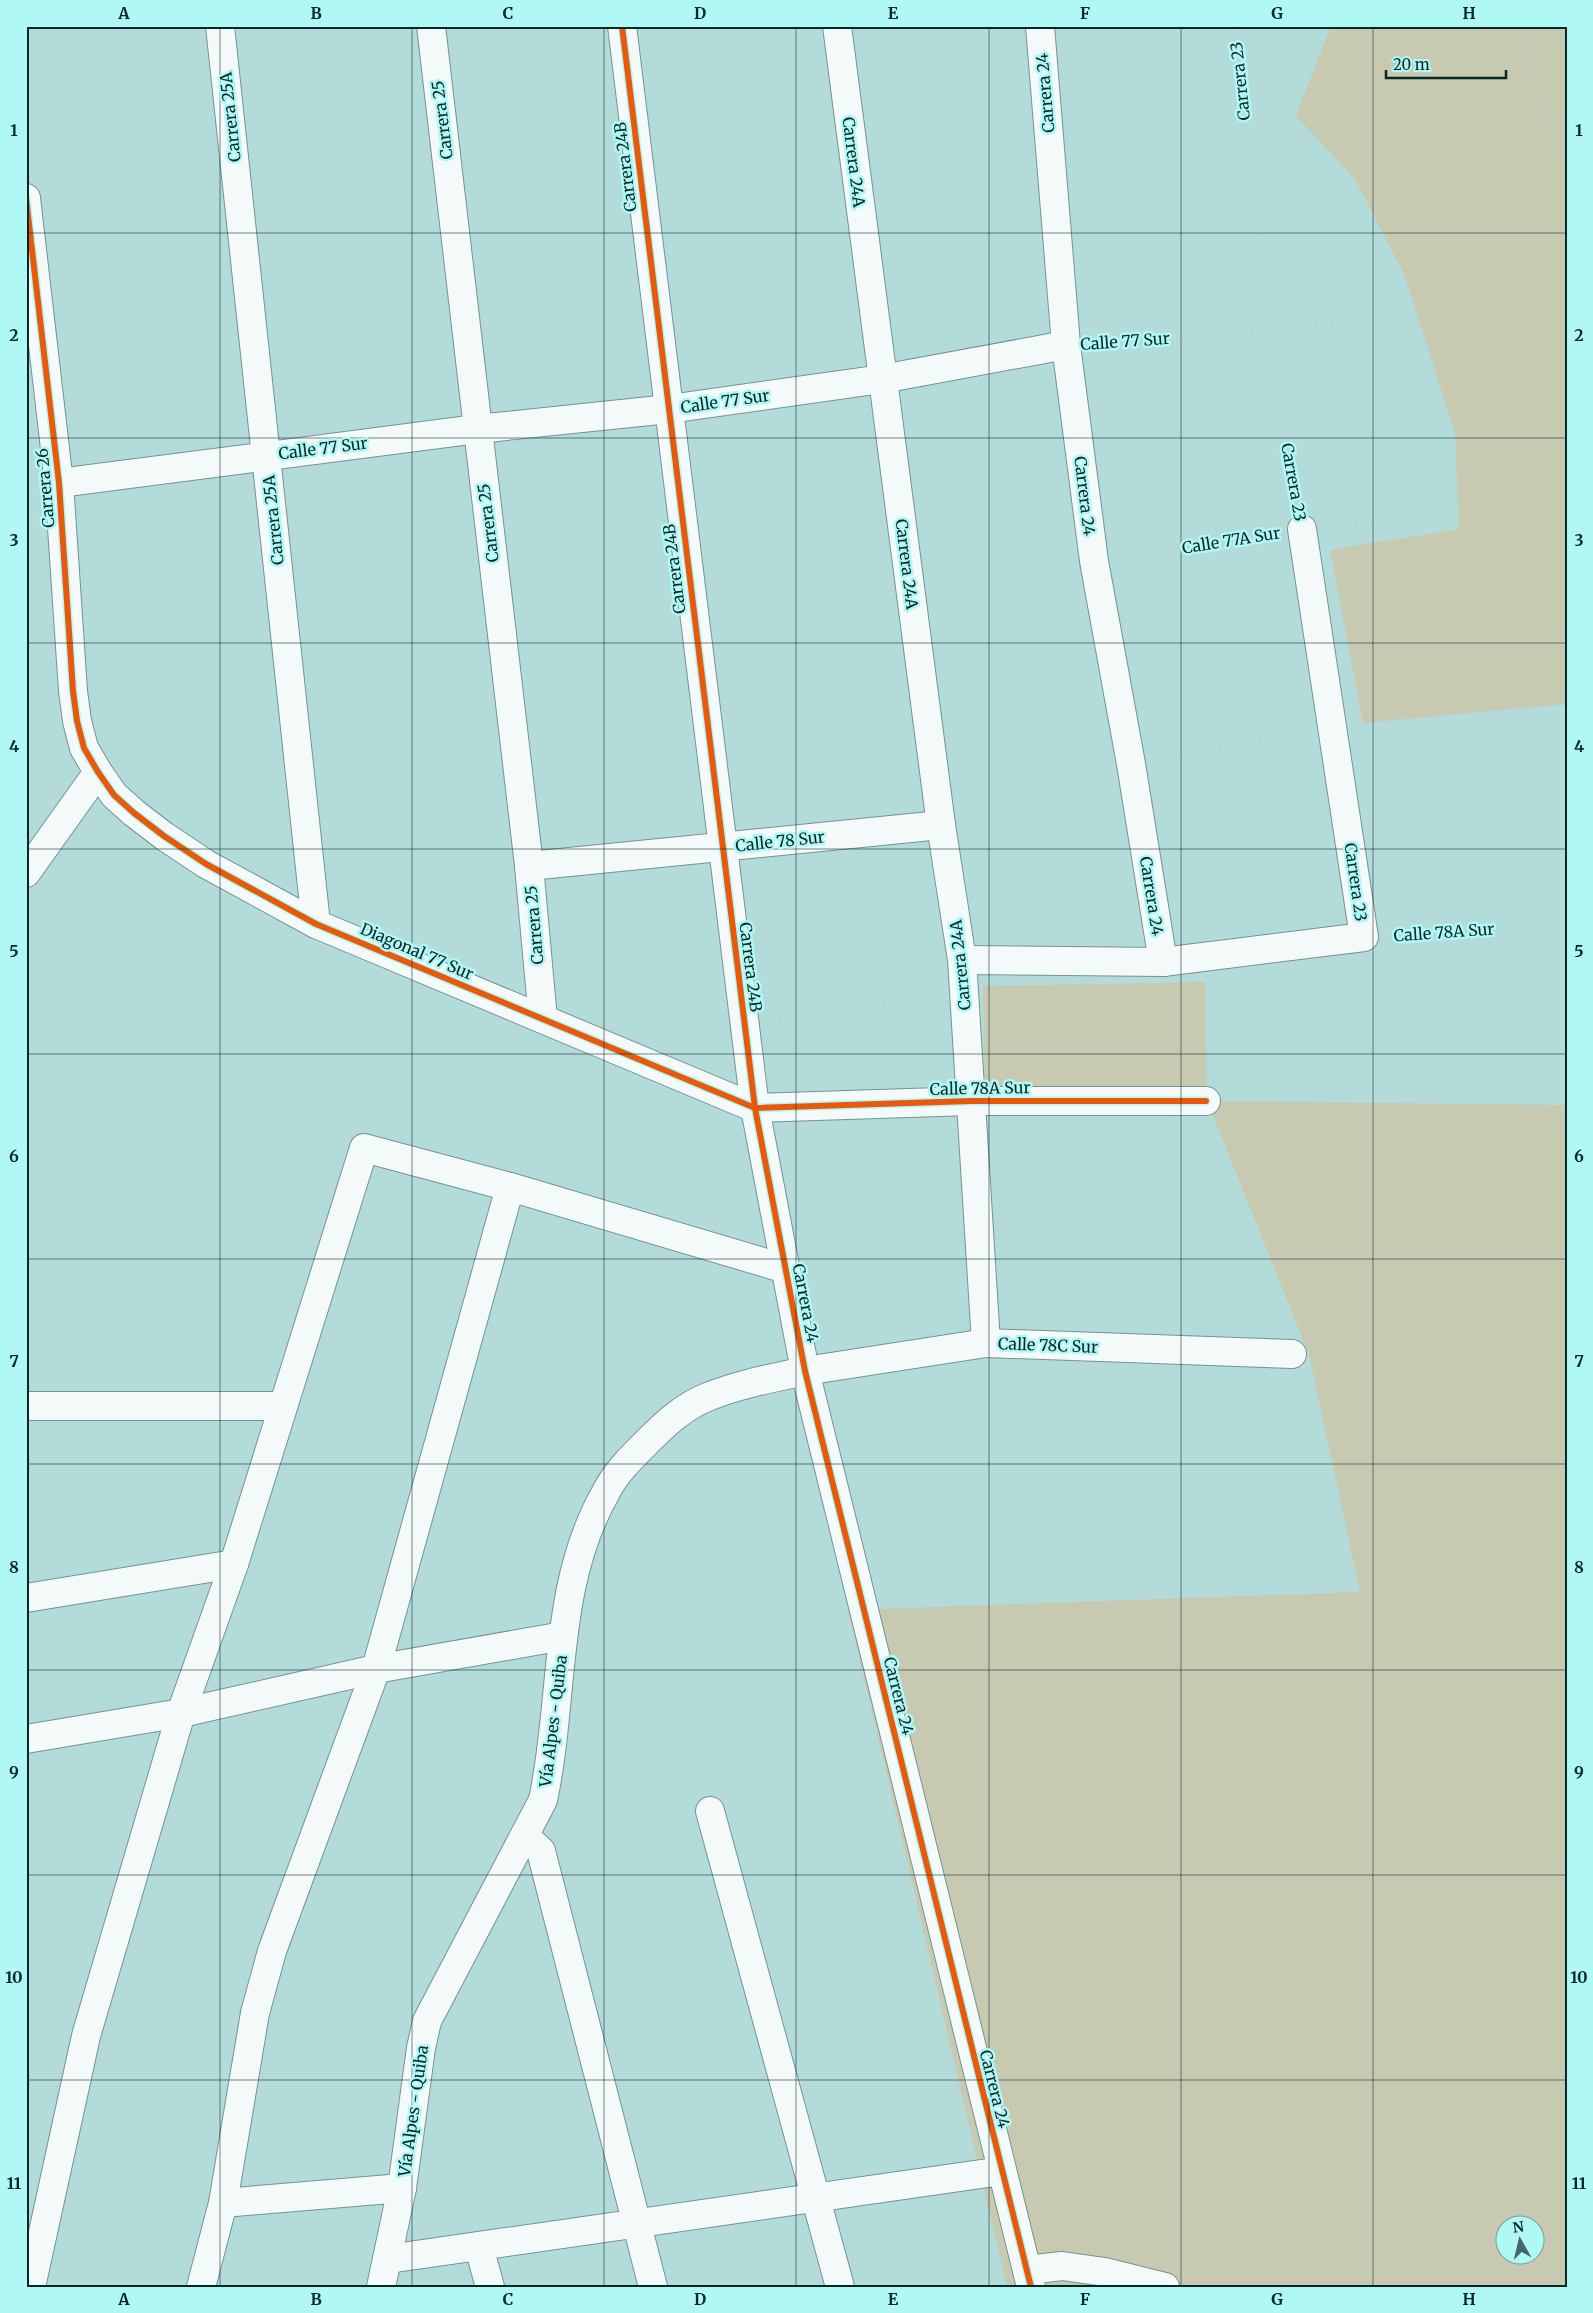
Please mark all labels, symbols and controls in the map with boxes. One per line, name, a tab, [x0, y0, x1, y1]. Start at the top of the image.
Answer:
text: A	[117, 3, 130, 23]
text: B	[310, 3, 322, 23]
text: C	[503, 3, 513, 23]
text: D	[694, 3, 706, 23]
text: E	[888, 3, 899, 23]
text: F	[1080, 3, 1090, 23]
text: G	[1271, 3, 1283, 23]
text: H	[1462, 3, 1476, 23]
street label: Carrera 23	[1226, 41, 1254, 121]
scale bar	[1386, 48, 1506, 80]
street label: Carrera 24	[1032, 52, 1058, 134]
text: 20 m	[1393, 55, 1430, 74]
street label: Carrera 25A	[215, 70, 245, 163]
street label: Carrera 25	[427, 79, 457, 161]
street label: Carrera 24A	[839, 116, 870, 209]
text: 1	[10, 120, 18, 140]
text: 1	[1575, 120, 1583, 140]
street label: Carrera 24B	[610, 121, 640, 213]
text: 2	[9, 325, 19, 345]
text: 2	[1574, 325, 1584, 345]
street label: Calle 77 Sur	[1080, 328, 1170, 354]
street label: Calle 77 Sur	[679, 385, 771, 417]
street label: Calle 77 Sur	[277, 433, 369, 463]
street label: Carrera 23	[1277, 441, 1311, 523]
street label: Carrera 26	[32, 447, 58, 529]
street label: Carrera 24	[1070, 455, 1100, 537]
street label: Carrera 25A	[258, 473, 288, 566]
street label: Carrera 25	[473, 482, 503, 564]
street label: Carrera 24A	[892, 518, 923, 611]
street label: Calle 77A Sur	[1180, 522, 1282, 558]
street label: Carrera 24B	[659, 523, 689, 615]
text: 3	[9, 530, 19, 550]
text: 3	[1574, 530, 1584, 550]
text: 4	[9, 736, 19, 756]
text: 4	[1574, 736, 1584, 756]
street label: Calle 78 Sur	[734, 826, 826, 856]
street label: Carrera 23	[1341, 841, 1371, 923]
street label: Carrera 24	[1136, 855, 1168, 937]
street label: Carrera 25	[521, 885, 547, 965]
street label: Diagonal 77 Sur	[357, 918, 477, 984]
street label: Carrera 24A	[945, 918, 975, 1011]
street label: Calle 78A Sur	[1393, 919, 1495, 945]
street label: Carrera 24B	[736, 921, 766, 1013]
text: 5	[9, 941, 19, 961]
text: 5	[1574, 941, 1584, 961]
street label: Calle 78A Sur	[929, 1077, 1031, 1099]
text: 6	[9, 1146, 19, 1166]
text: 6	[1574, 1146, 1584, 1166]
street label: Carrera 24	[789, 1262, 823, 1344]
street label: Calle 78C Sur	[998, 1333, 1098, 1357]
text: 7	[9, 1351, 19, 1371]
text: 7	[1574, 1351, 1584, 1371]
text: 8	[9, 1557, 19, 1577]
text: 8	[1574, 1557, 1584, 1577]
street label: Vía Alpes - Quiba	[535, 1653, 571, 1789]
street label: Carrera 24	[880, 1655, 918, 1737]
text: 9	[9, 1762, 19, 1782]
text: 9	[1574, 1762, 1584, 1782]
text: 10	[5, 1967, 23, 1987]
text: 10	[1570, 1967, 1588, 1987]
street label: Vía Alpes - Quiba	[394, 2043, 432, 2179]
street label: Carrera 24	[976, 2048, 1014, 2130]
text: 11	[7, 2173, 22, 2193]
text: 11	[1572, 2173, 1587, 2193]
north arrow	[1496, 2216, 1546, 2266]
text: N	[1511, 2217, 1525, 2237]
text: A	[117, 2289, 130, 2309]
text: B	[310, 2289, 322, 2309]
text: C	[503, 2289, 513, 2309]
text: D	[694, 2289, 706, 2309]
text: E	[888, 2289, 899, 2309]
text: F	[1080, 2289, 1090, 2309]
text: G	[1271, 2289, 1283, 2309]
text: H	[1462, 2289, 1476, 2309]

